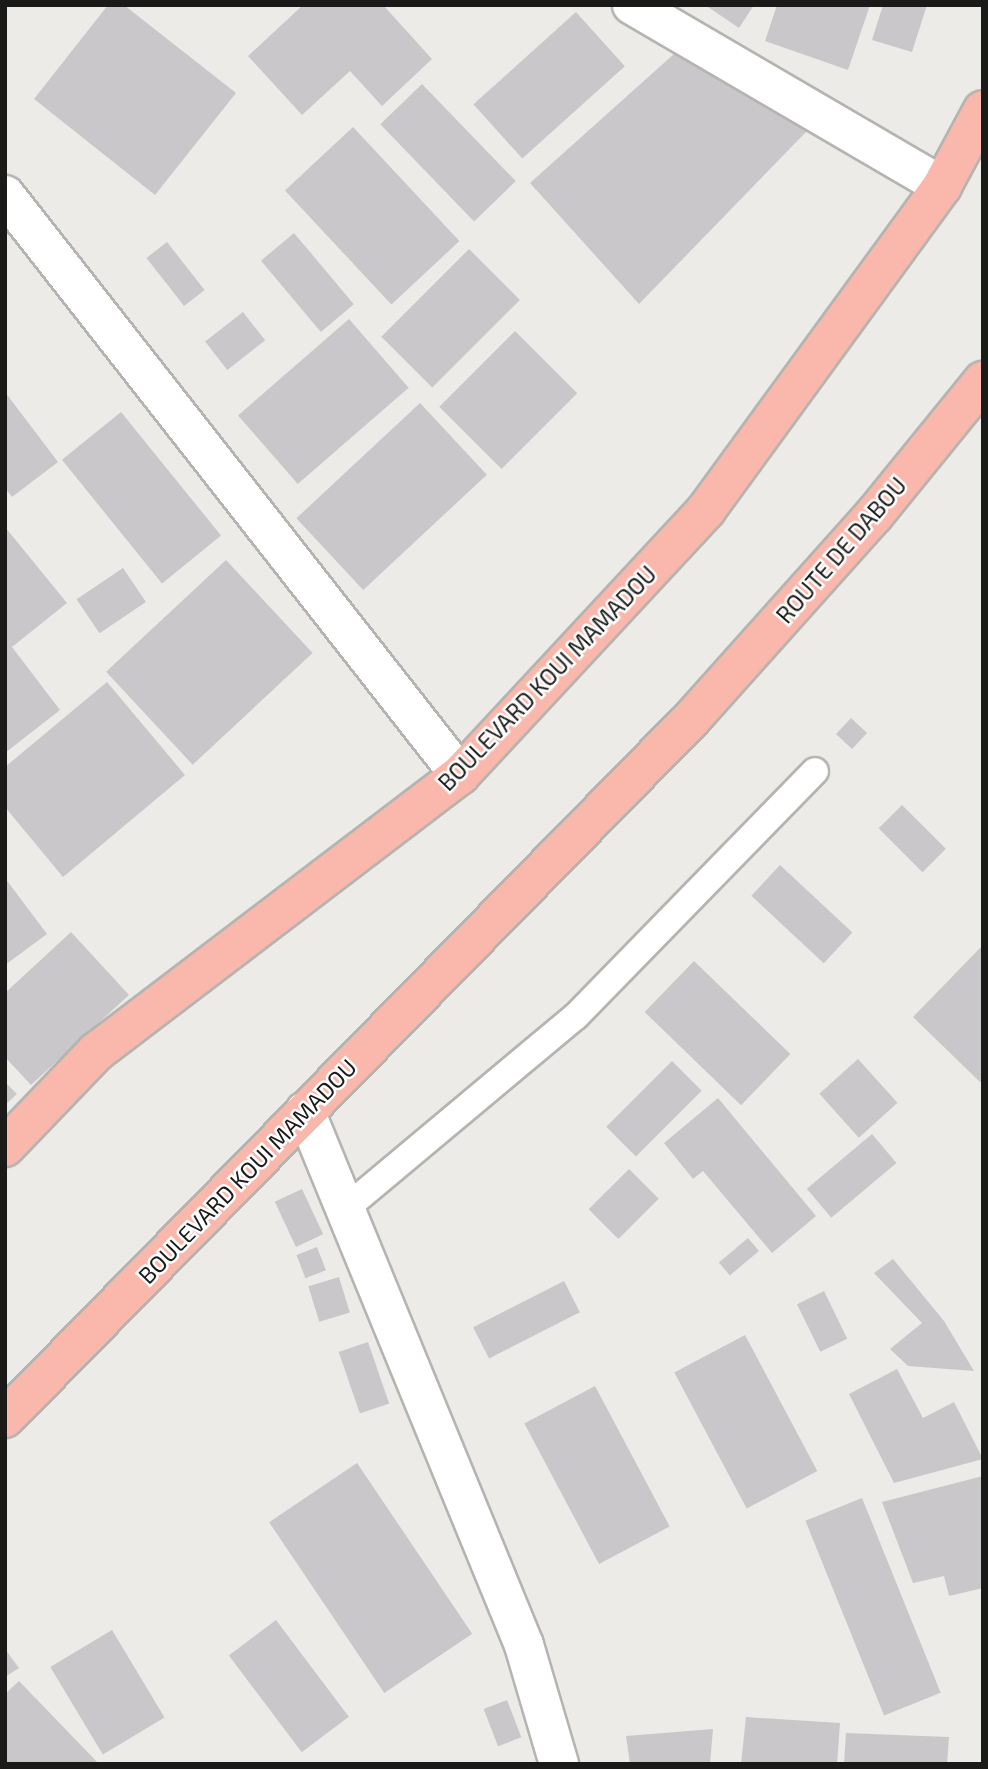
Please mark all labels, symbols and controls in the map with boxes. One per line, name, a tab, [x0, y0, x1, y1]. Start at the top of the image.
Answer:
street label: ROUTE DE DABOU	[770, 472, 912, 628]
street label: BOULEVARD KOUI MAMADOU	[432, 560, 662, 796]
street label: BOULEVARD KOUI MAMADOU	[132, 1053, 362, 1289]

